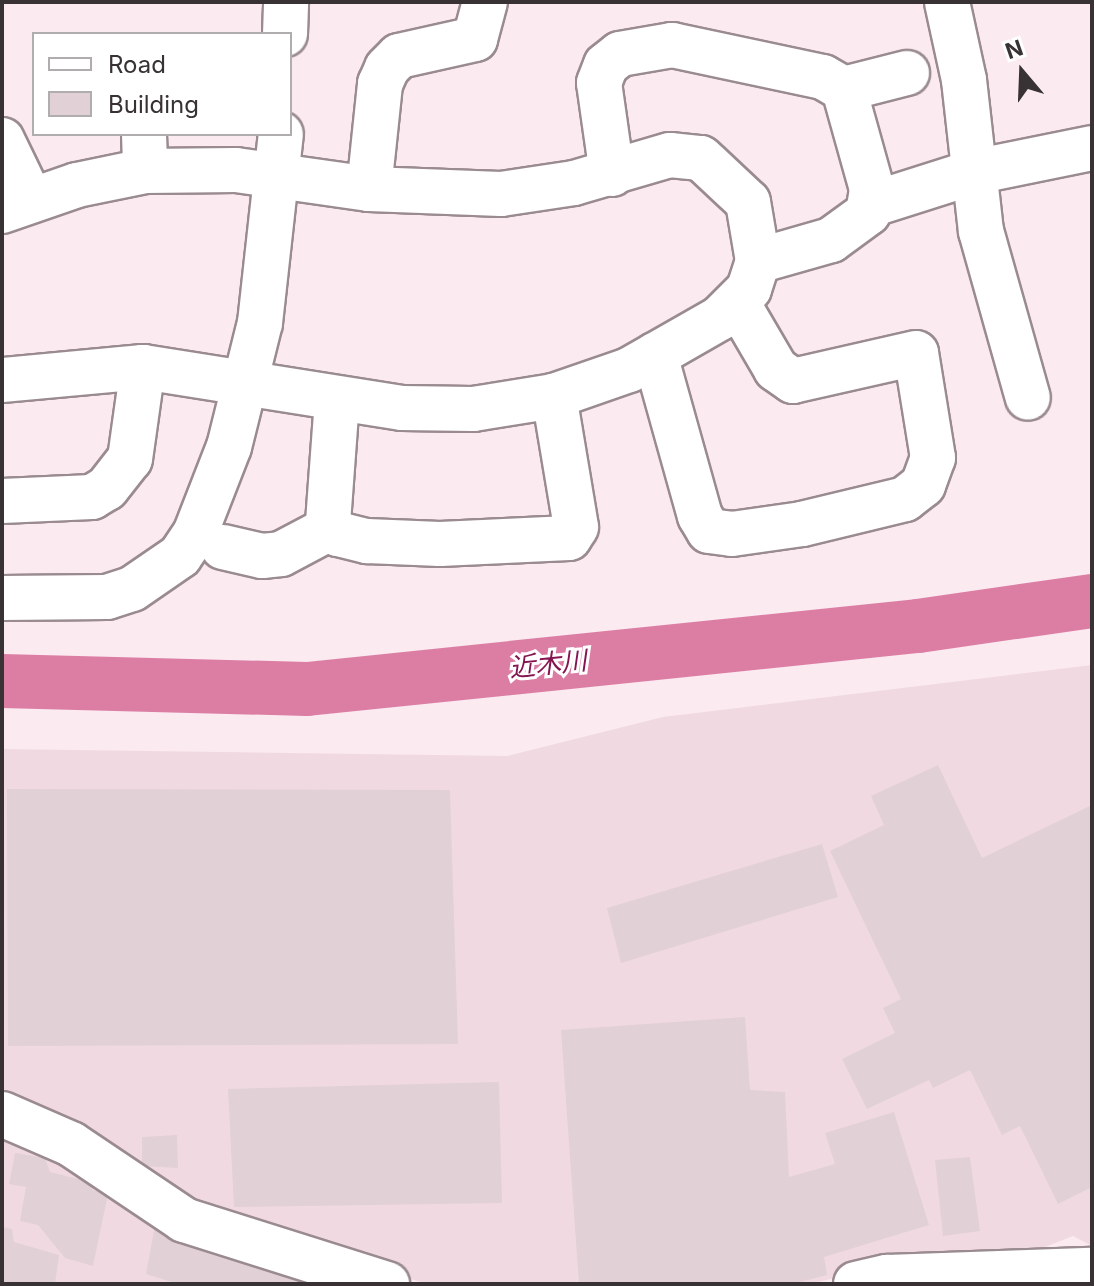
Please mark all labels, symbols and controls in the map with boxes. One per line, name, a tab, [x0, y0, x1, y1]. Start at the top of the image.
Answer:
legend	[32, 32, 292, 136]
north arrow	[982, 32, 1062, 112]
text: N	[1002, 34, 1026, 64]
text: Road	[108, 50, 166, 79]
text: Building	[108, 90, 199, 119]
water label: 近木川	[508, 644, 588, 684]

